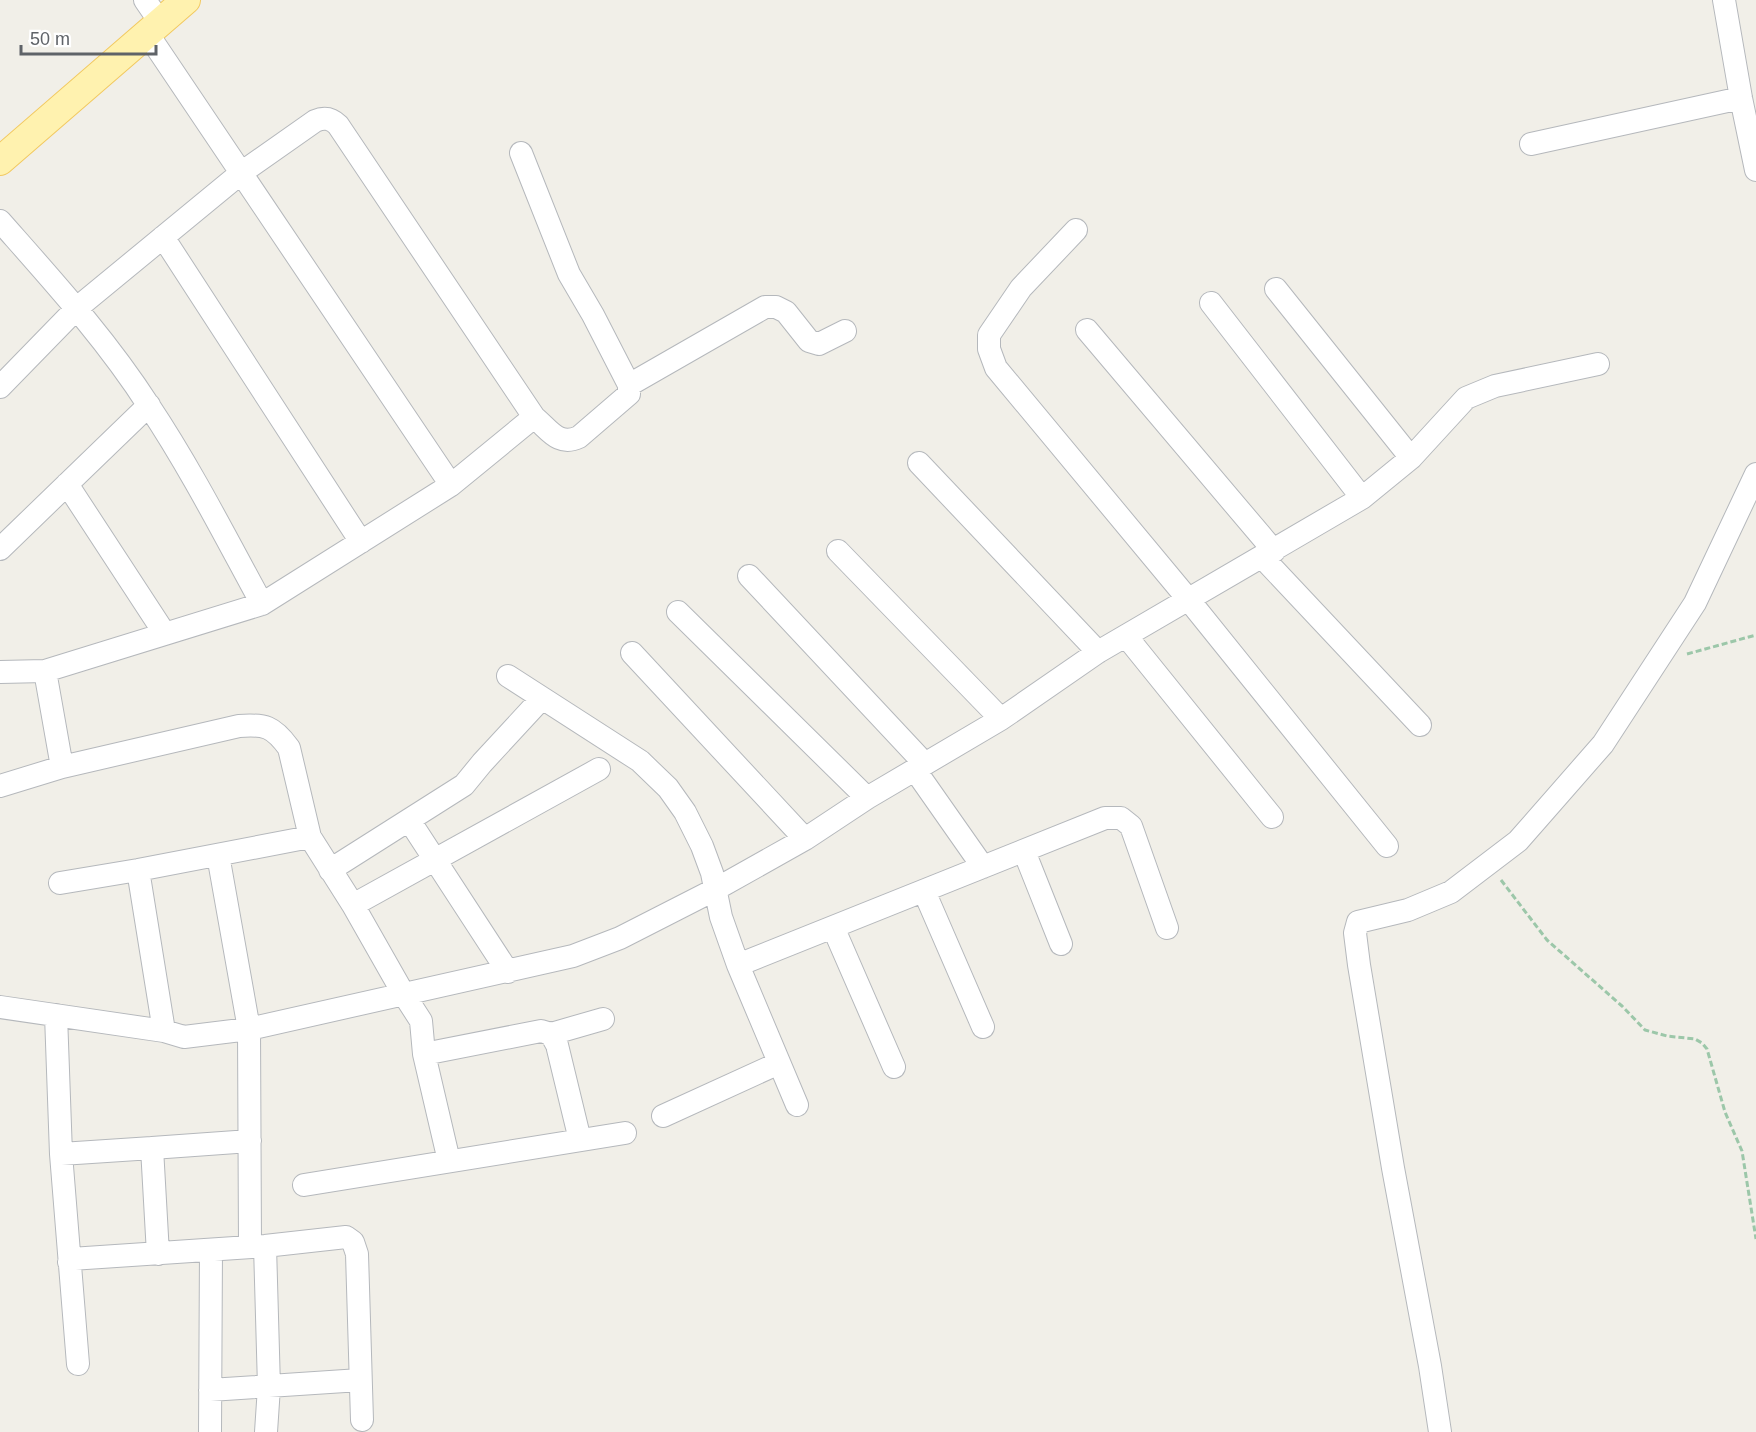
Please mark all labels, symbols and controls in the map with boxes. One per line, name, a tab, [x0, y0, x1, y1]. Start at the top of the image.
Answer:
scale bar	[21, 18, 156, 56]
text: 50 m	[30, 29, 70, 49]

